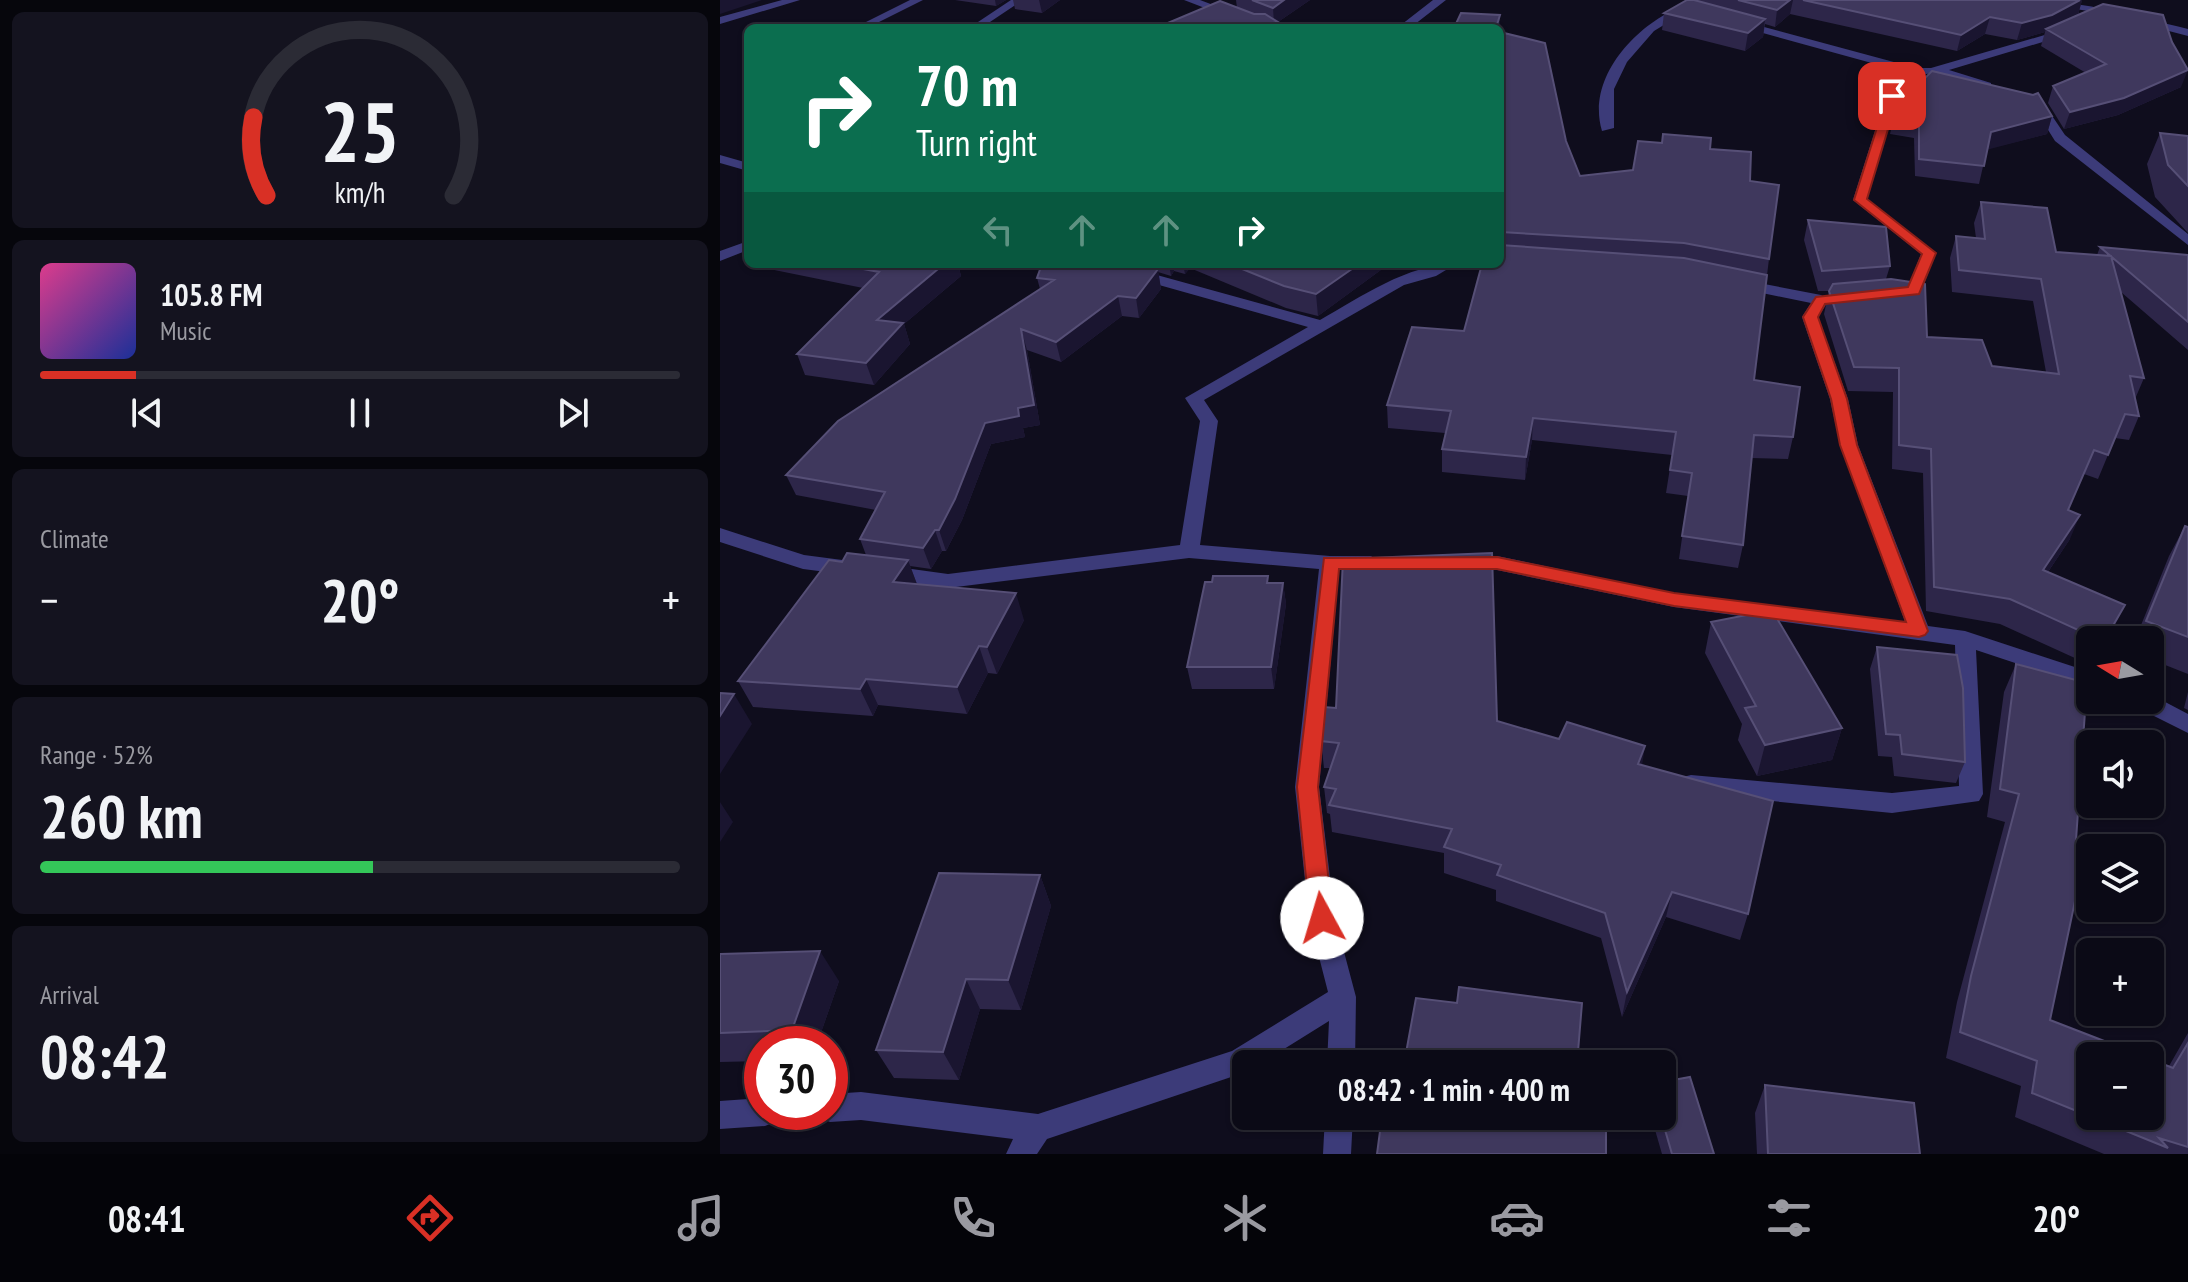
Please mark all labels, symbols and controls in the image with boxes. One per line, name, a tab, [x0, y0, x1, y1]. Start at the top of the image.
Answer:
text: 70 m	[916, 49, 1018, 121]
icon: right	[784, 56, 888, 160]
pin	[1858, 62, 1926, 130]
icon: arrive	[1870, 74, 1914, 118]
text: 25	[320, 77, 400, 185]
text: Turn right	[916, 119, 1037, 166]
text: km/h	[335, 174, 385, 211]
icon: left	[976, 208, 1020, 252]
icon: ahead	[1060, 208, 1104, 252]
icon: ahead	[1144, 208, 1188, 252]
icon: right	[1228, 208, 1272, 252]
text: 105.8 FM	[160, 275, 262, 314]
text: Music	[160, 314, 212, 347]
icon: previous	[125, 391, 169, 435]
icon: pause	[338, 391, 382, 435]
icon: next	[551, 391, 595, 435]
text: Climate	[40, 522, 109, 555]
text: 20°	[320, 561, 400, 639]
text: −	[40, 571, 58, 628]
text: +	[662, 571, 680, 628]
north arrow	[2076, 626, 2164, 714]
map controls	[2076, 626, 2164, 1130]
button: sound	[2076, 730, 2164, 818]
text: Range · 52%	[40, 738, 153, 771]
text: 260 km	[40, 777, 203, 855]
button: layers	[2076, 834, 2164, 922]
position arrow	[1280, 876, 1364, 960]
button: +	[2076, 938, 2164, 1026]
text: Arrival	[40, 978, 99, 1011]
text: 08:42	[40, 1017, 170, 1095]
speed limit sign: 30	[744, 1026, 848, 1130]
button: −	[2076, 1042, 2164, 1130]
text: 08:42 · 1 min · 400 m	[1338, 1070, 1570, 1109]
icon: directions	[402, 1190, 458, 1246]
icon: music	[673, 1190, 729, 1246]
icon: phone	[945, 1190, 1001, 1246]
icon: climate	[1217, 1190, 1273, 1246]
icon: car	[1489, 1190, 1545, 1246]
icon: filters	[1761, 1190, 1817, 1246]
text: 08:41	[108, 1195, 186, 1242]
text: 20°	[2032, 1195, 2080, 1242]

